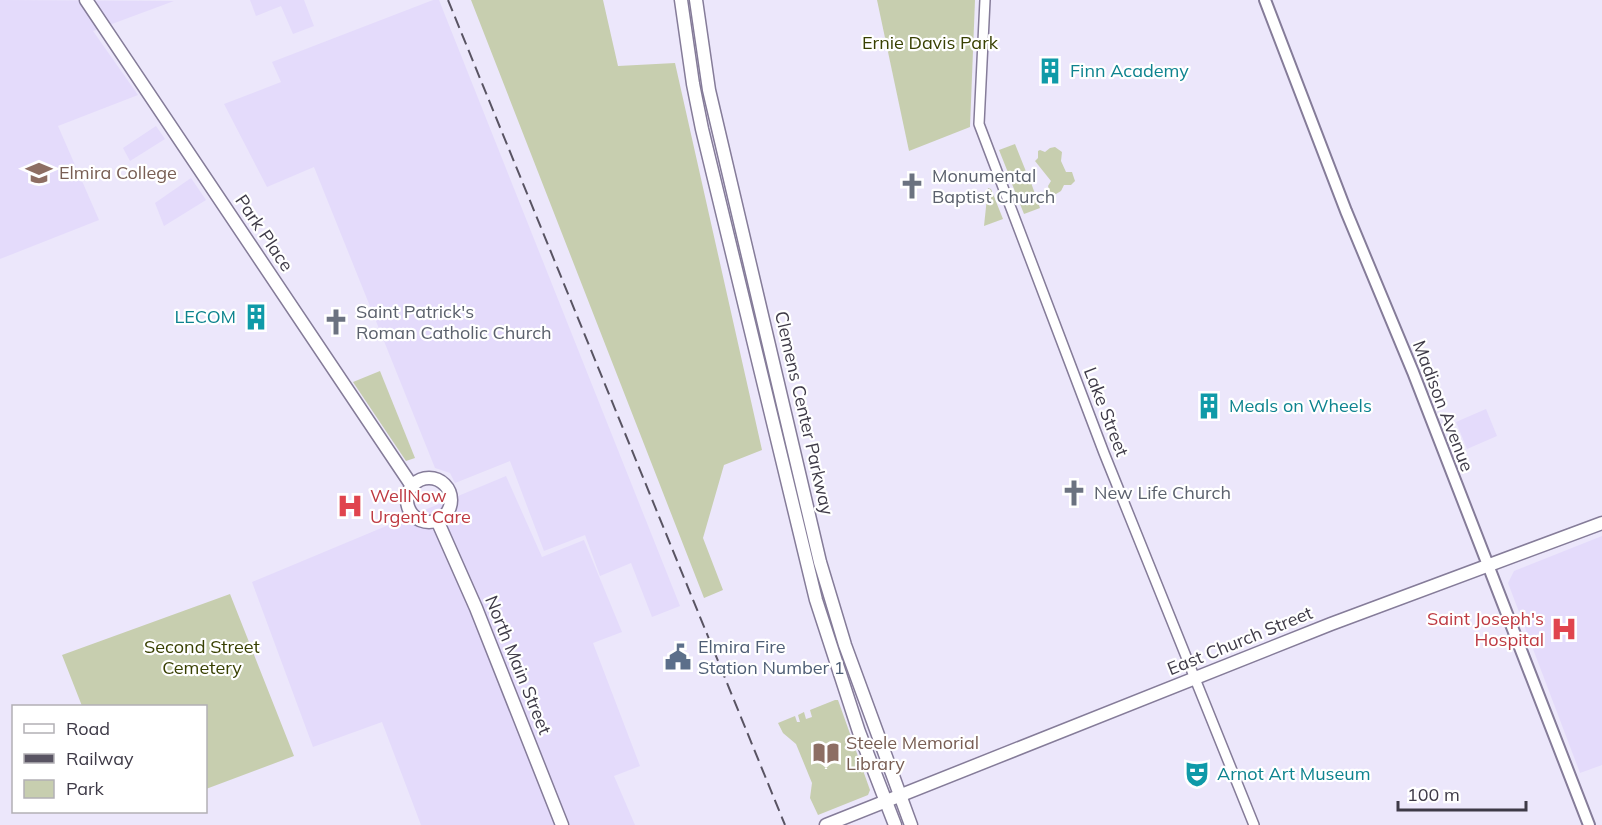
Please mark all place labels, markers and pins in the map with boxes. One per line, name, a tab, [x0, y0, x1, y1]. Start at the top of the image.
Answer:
building icon: Finn Academy	[1035, 56, 1065, 86]
place label: Finn Academy	[1070, 59, 1189, 82]
school or university icon: Elmira College	[24, 158, 54, 188]
place label: Elmira College	[59, 161, 177, 184]
place label: Monumental Baptist Church	[932, 164, 1055, 208]
church icon: Monumental Baptist Church	[897, 171, 927, 201]
place label: Saint Patrick's Roman Catholic Church	[356, 300, 552, 344]
building icon: LECOM	[241, 302, 271, 332]
place label: LECOM	[174, 305, 236, 328]
church icon: Saint Patrick's Roman Catholic Church	[321, 307, 351, 337]
building icon: Meals on Wheels	[1194, 391, 1224, 421]
place label: Meals on Wheels	[1229, 394, 1372, 417]
church icon: New Life Church	[1059, 478, 1089, 508]
place label: New Life Church	[1094, 481, 1231, 504]
place label: WellNow Urgent Care	[370, 484, 471, 528]
hospital icon: WellNow Urgent Care	[335, 491, 365, 521]
place label: Saint Joseph's Hospital	[1427, 607, 1544, 651]
hospital icon: Saint Joseph's Hospital	[1549, 614, 1579, 644]
place label: Elmira Fire Station Number 1	[698, 635, 845, 679]
public building icon: Elmira Fire Station Number 1	[663, 642, 693, 672]
place label: Steele Memorial Library	[846, 731, 979, 775]
library icon: Steele Memorial Library	[811, 738, 841, 768]
theatre icon: Arnot Art Museum	[1182, 759, 1212, 789]
place label: Arnot Art Museum	[1217, 762, 1370, 785]

